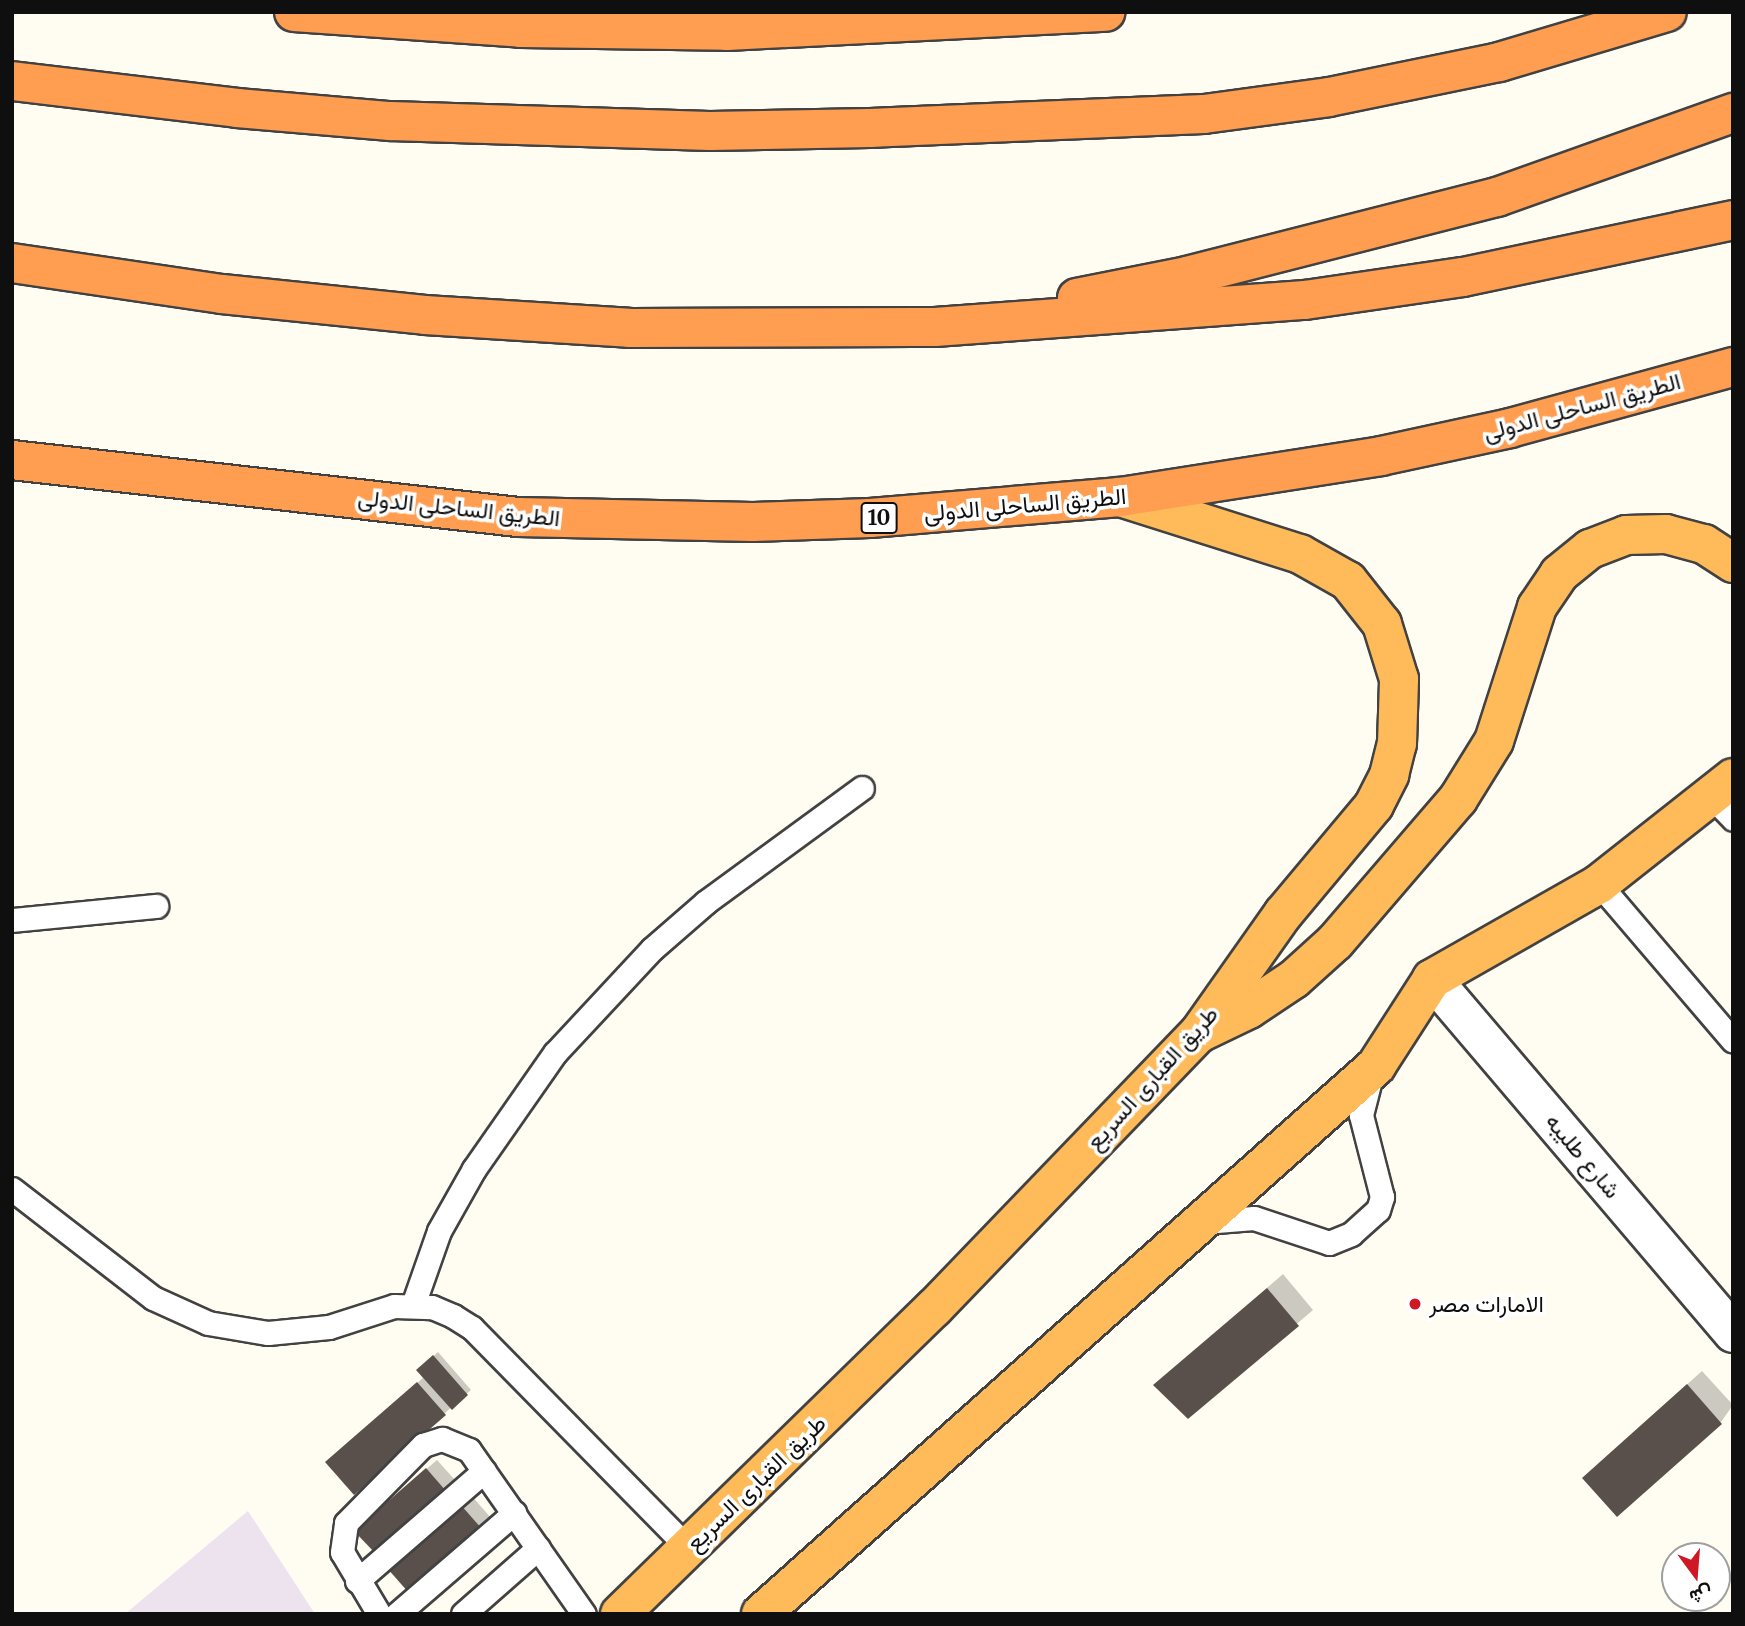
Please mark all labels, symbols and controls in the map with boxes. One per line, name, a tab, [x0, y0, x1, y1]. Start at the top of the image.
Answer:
street label: الطريق الساحلى الدولى	[1480, 367, 1684, 447]
street label: الطريق الساحلى الدولى	[923, 482, 1127, 528]
street label: الطريق الساحلى الدولى	[357, 484, 561, 532]
road number: 10	[860, 500, 898, 536]
street label: طريق القبارى السريع	[1080, 1001, 1224, 1155]
street label: شارع طليبه	[1540, 1108, 1626, 1204]
place label: الامارات مصر	[1429, 1290, 1544, 1318]
marker: الامارات مصر	[1407, 1296, 1423, 1312]
street label: طريق القبارى السريع	[680, 1409, 832, 1557]
north arrow	[1661, 1542, 1731, 1612]
text: ش	[1687, 1581, 1716, 1610]

